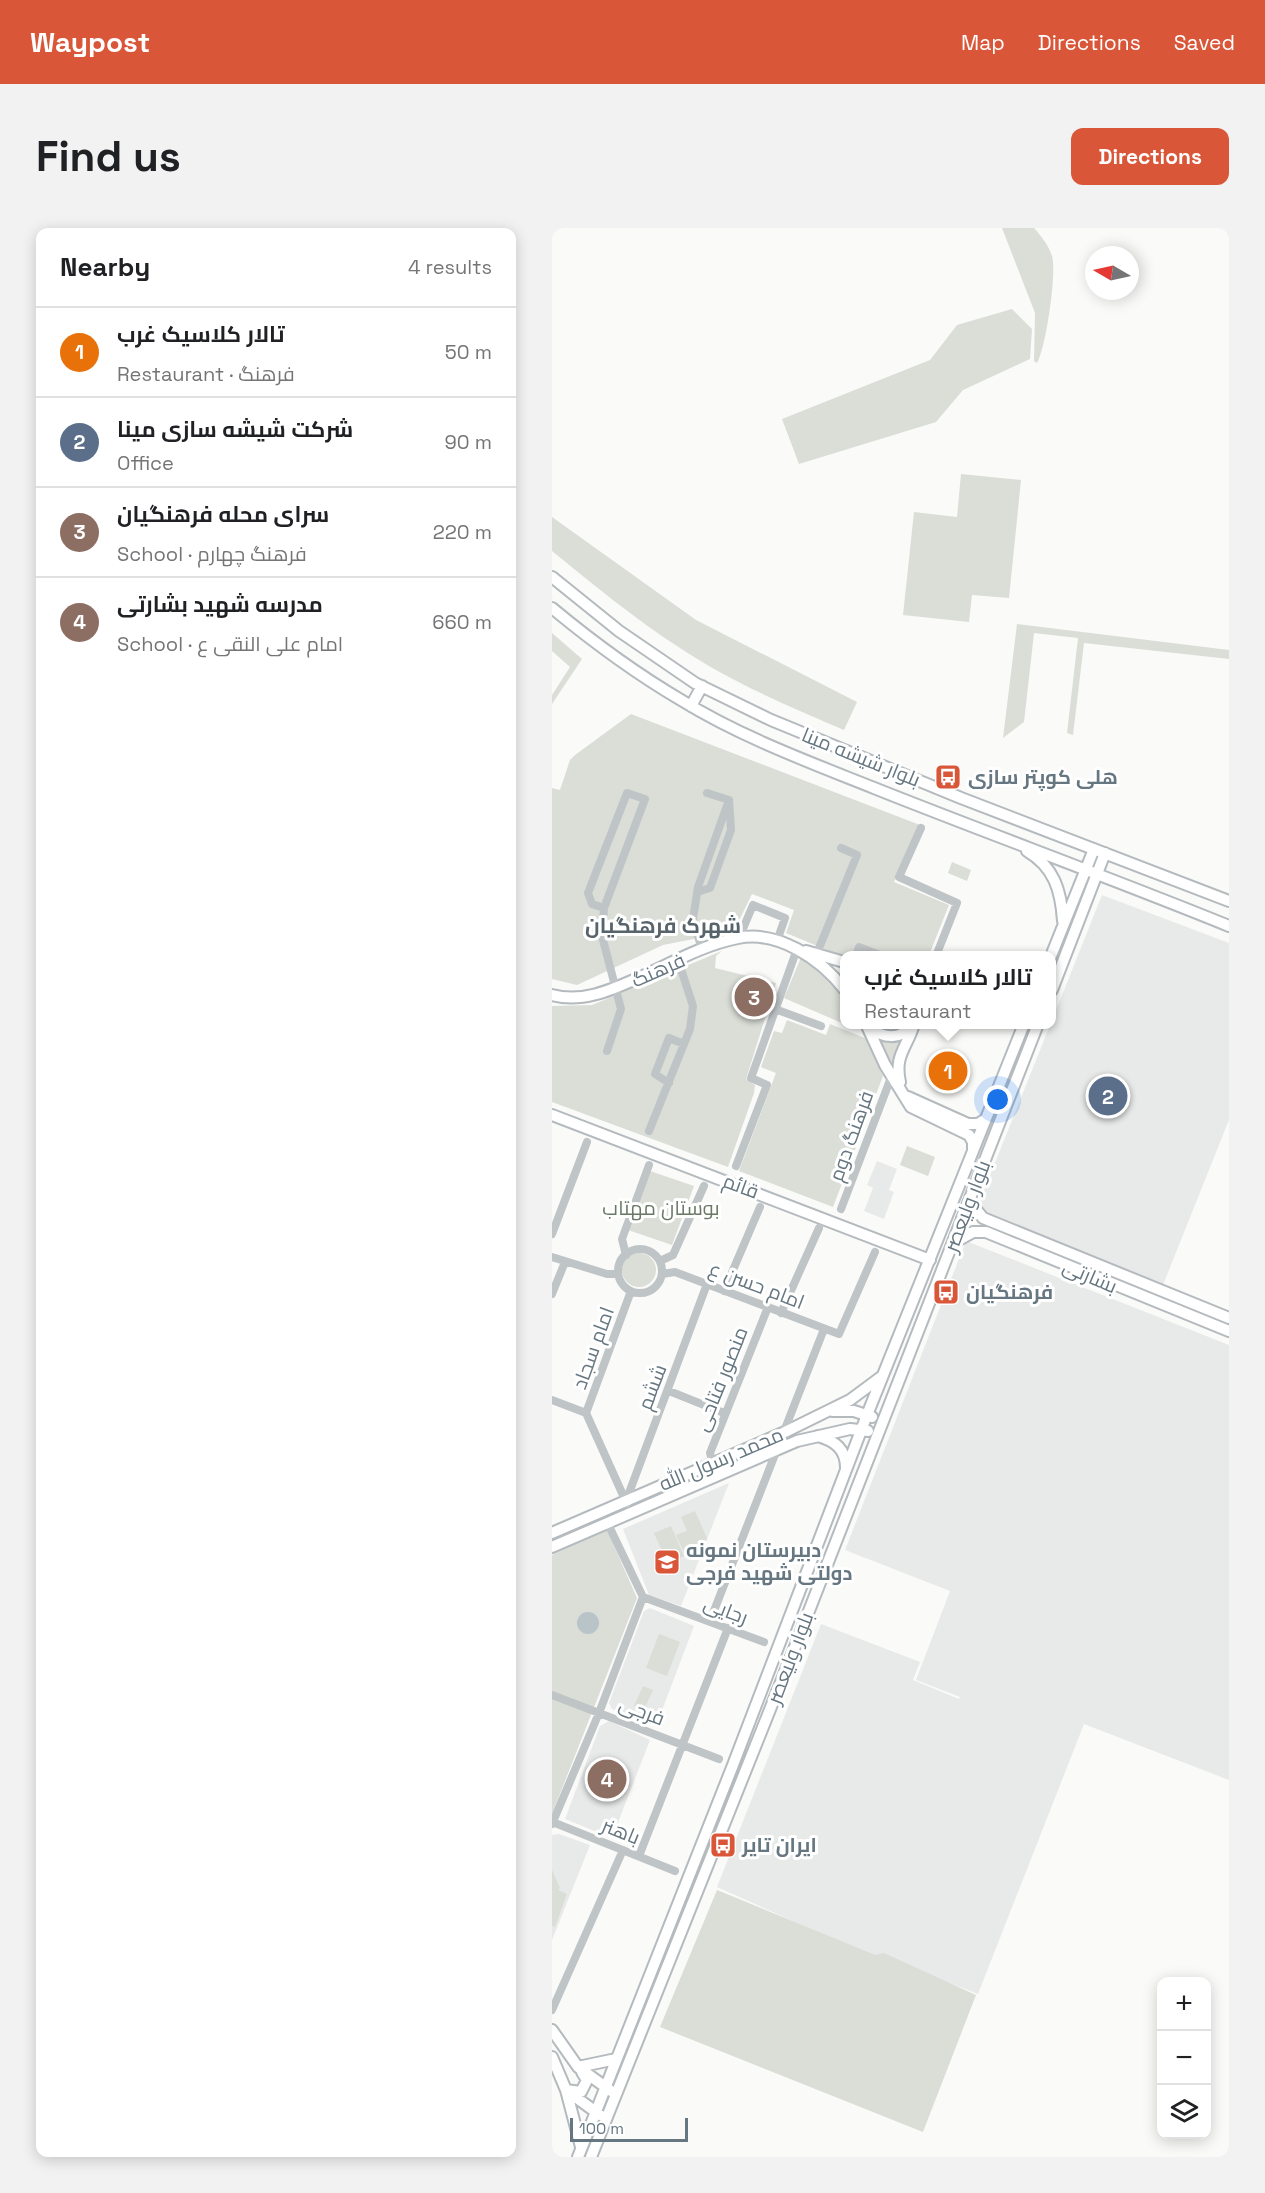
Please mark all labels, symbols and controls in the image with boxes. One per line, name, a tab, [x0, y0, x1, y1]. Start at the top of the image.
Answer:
text: Waypost	[30, 24, 150, 60]
text: Map	[961, 29, 1005, 56]
text: Directions	[1038, 29, 1141, 56]
text: Saved	[1174, 29, 1235, 56]
button: Directions	[1071, 128, 1229, 185]
text: Find us	[36, 130, 181, 183]
north arrow	[1085, 246, 1139, 300]
text: Nearby	[60, 250, 150, 284]
text: 4 results	[408, 254, 492, 280]
text: تالار کلاسیک غرب	[117, 320, 285, 348]
text: 1	[75, 339, 84, 365]
text: 50 m	[445, 339, 492, 365]
text: Restaurant · فرهنگ	[117, 361, 295, 387]
text: شرکت شیشه سازی مینا	[117, 415, 353, 443]
text: 2	[74, 429, 85, 455]
text: 90 m	[445, 429, 492, 455]
text: Office	[117, 450, 174, 476]
text: سرای محله فرهنگیان	[117, 500, 329, 528]
text: 3	[73, 519, 86, 545]
text: 220 m	[433, 519, 492, 545]
text: School · فرهنگ چهارم	[117, 541, 307, 567]
text: مدرسه شهید بشارتی	[117, 590, 323, 618]
text: 4	[73, 609, 86, 635]
text: 660 m	[432, 609, 492, 635]
text: School · امام علی النقی ع	[117, 631, 343, 657]
street label: بلوار شیشه مینا	[798, 721, 924, 793]
bus stop icon: هلی کوپتر سازی	[933, 762, 963, 792]
place label: هلی کوپتر سازی	[968, 764, 1118, 791]
district label: شهرک فرهنگیان	[585, 912, 741, 939]
street label: فرهنگ	[627, 947, 689, 993]
popup	[840, 951, 1056, 1029]
text: تالار کلاسیک غرب	[864, 963, 1032, 991]
pin: 3	[734, 974, 774, 1020]
text: Restaurant	[864, 998, 972, 1024]
pin: 1	[928, 1048, 968, 1094]
pin: 2	[1088, 1074, 1128, 1118]
your location	[983, 1085, 1012, 1114]
street label: فرهنگ دوم	[823, 1087, 880, 1185]
street label: بلوار ولیعصر	[937, 1156, 996, 1256]
street label: قائم	[719, 1168, 763, 1205]
park label: بوستان مهتاب	[602, 1195, 720, 1221]
street label: بشارتی	[1059, 1253, 1121, 1299]
street label: امام حسن ع	[705, 1255, 808, 1316]
bus stop icon: فرهنگیان	[931, 1277, 961, 1307]
place label: فرهنگیان	[966, 1279, 1053, 1305]
street label: امام سجاد	[566, 1303, 621, 1393]
street label: منصور فتاحی	[688, 1323, 754, 1435]
street label: ششم	[631, 1360, 673, 1414]
street label: محمد رسول الله	[655, 1421, 787, 1497]
place label: دبیرستان نمونه دولتی شهید فرجی	[686, 1537, 852, 1586]
school or university icon: دبیرستان نمونه دولتی شهید فرجی	[652, 1547, 682, 1577]
street label: رجایی	[700, 1590, 752, 1630]
street label: بلوار ولیعصر	[760, 1608, 819, 1708]
street label: فرجی	[615, 1690, 669, 1732]
pin: 4	[588, 1756, 626, 1802]
street label: باهنر	[597, 1811, 644, 1850]
bus stop icon: ایران تایر	[708, 1830, 738, 1860]
place label: ایران تایر	[741, 1832, 817, 1858]
map controls	[1157, 1977, 1211, 2139]
button: +	[1157, 1977, 1211, 2031]
button: −	[1157, 2031, 1211, 2085]
button: layers	[1157, 2085, 1211, 2139]
scale bar	[570, 2115, 688, 2142]
text: 100 m	[579, 2118, 624, 2139]

